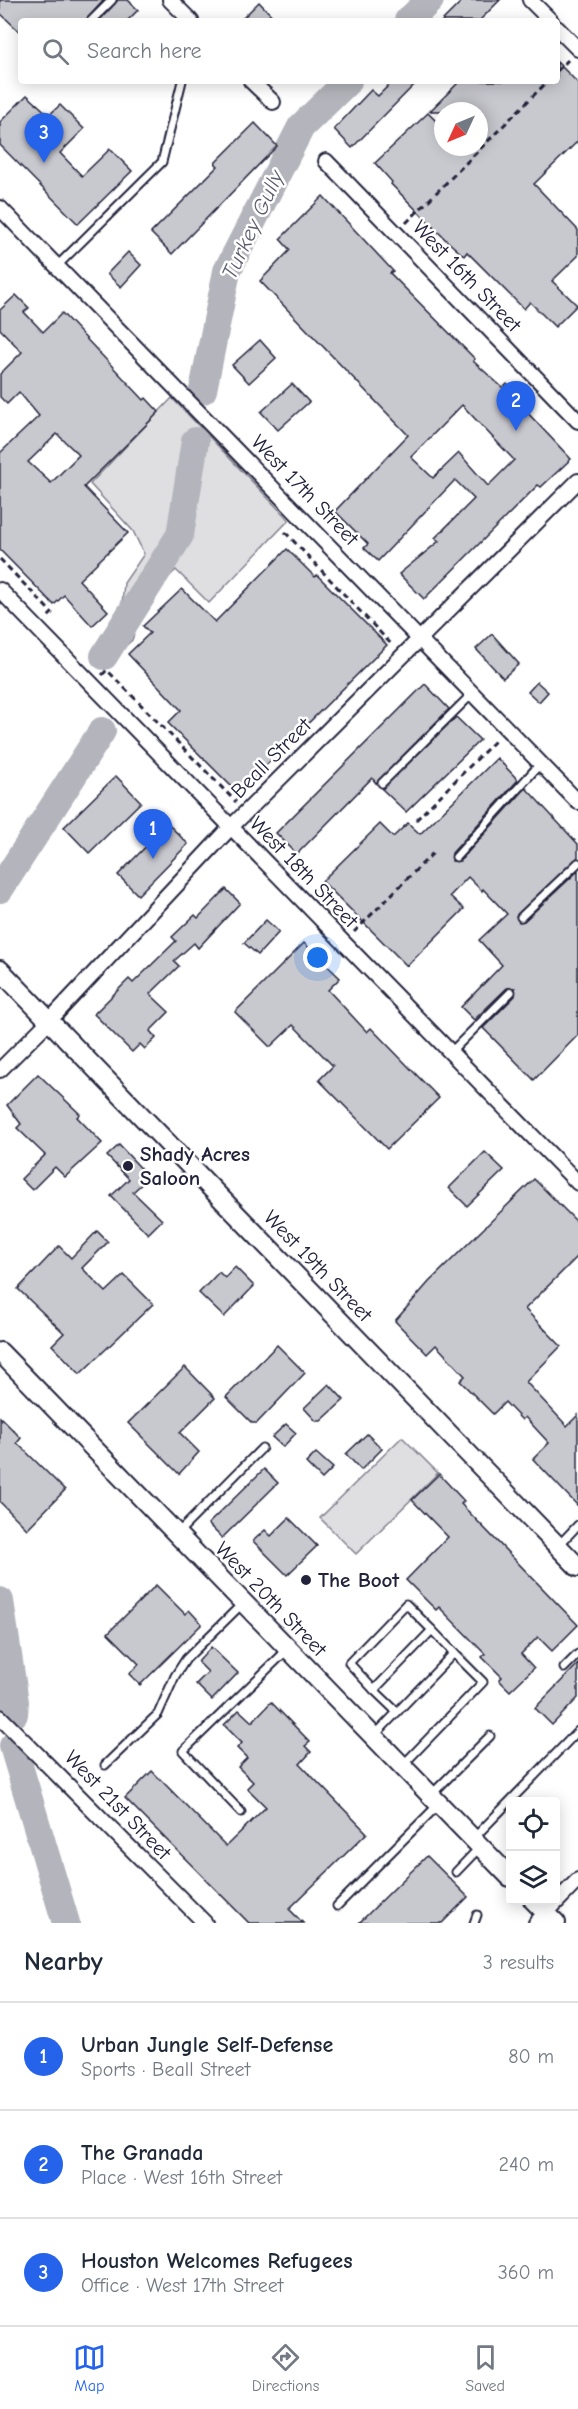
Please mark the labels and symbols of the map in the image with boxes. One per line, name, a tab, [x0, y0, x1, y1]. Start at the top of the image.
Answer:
north arrow	[434, 102, 488, 156]
pin: 3	[24, 114, 63, 163]
water label: Turkey Gully	[216, 165, 290, 284]
street label: West 16th Street	[408, 215, 527, 337]
pin: 2	[496, 382, 536, 431]
street label: West 17th Street	[246, 430, 364, 551]
street label: Beall Street	[226, 712, 317, 803]
pin: 1	[134, 810, 172, 859]
street label: West 18th Street	[245, 811, 364, 933]
your location	[303, 943, 332, 972]
place label: Shady Acres Saloon	[140, 1142, 250, 1190]
marker: Shady Acres Saloon	[121, 1159, 135, 1173]
street label: West 19th Street	[259, 1205, 378, 1327]
street label: West 20th Street	[210, 1537, 332, 1662]
place label: The Boot	[318, 1568, 400, 1592]
marker: The Boot	[299, 1573, 313, 1587]
street label: West 21st Street	[60, 1745, 177, 1865]

